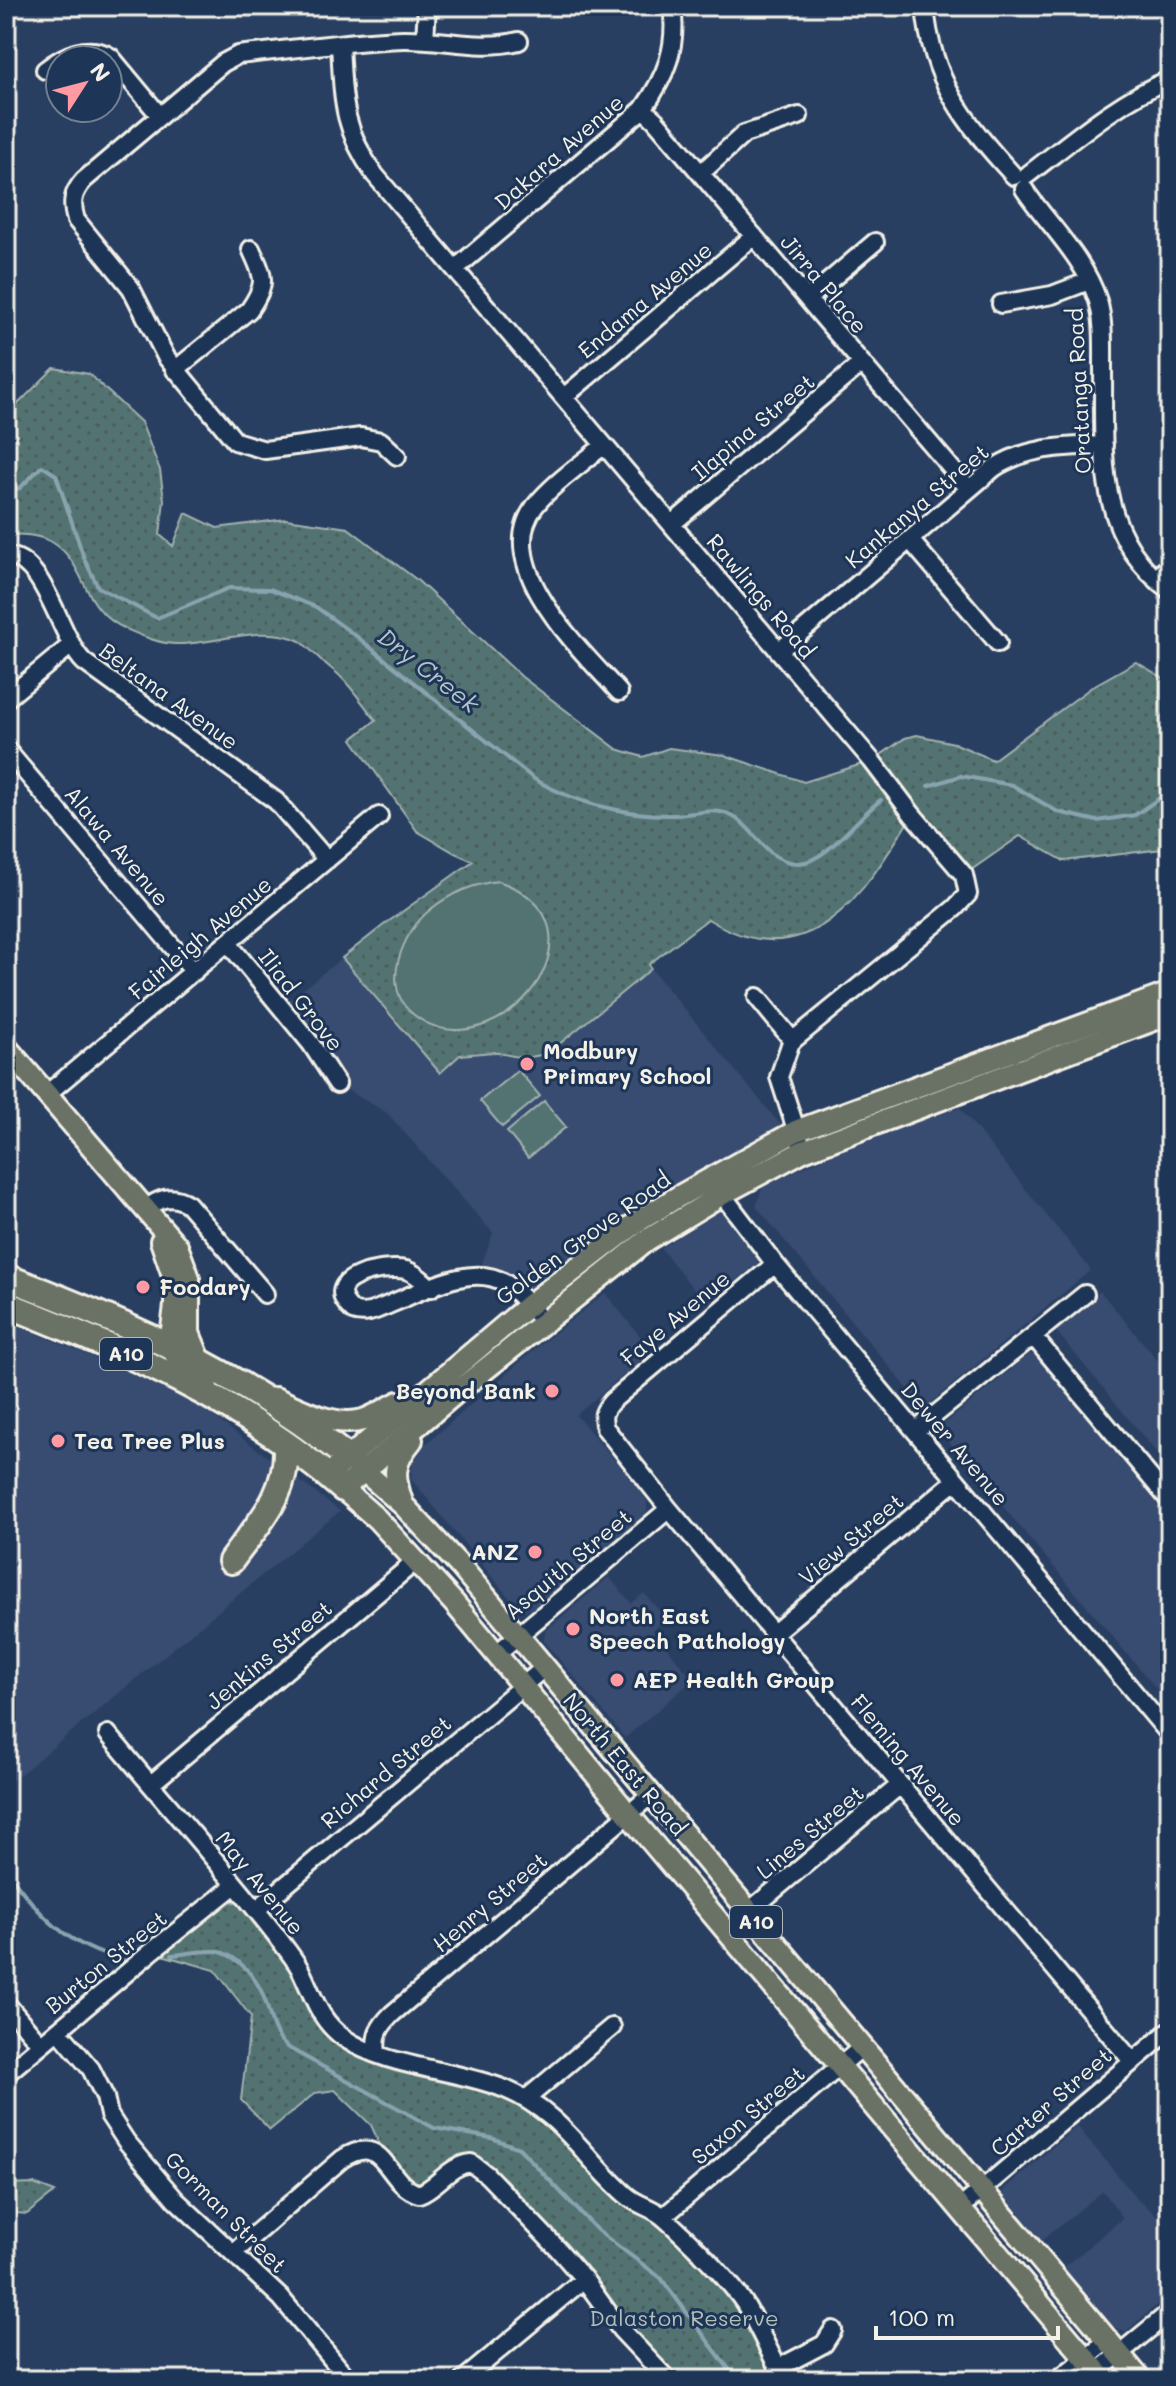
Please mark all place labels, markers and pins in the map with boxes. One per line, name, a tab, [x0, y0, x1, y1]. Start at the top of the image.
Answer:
place label: Modbury Primary School	[543, 1036, 712, 1090]
marker: Modbury Primary School	[518, 1055, 536, 1073]
place label: Foodary	[159, 1272, 251, 1301]
marker: Foodary	[134, 1278, 152, 1296]
place label: Beyond Bank	[395, 1376, 536, 1405]
marker: Beyond Bank	[543, 1382, 561, 1400]
place label: Tea Tree Plus	[74, 1426, 225, 1455]
marker: Tea Tree Plus	[49, 1432, 67, 1450]
place label: ANZ	[471, 1537, 519, 1566]
marker: ANZ	[526, 1543, 544, 1561]
place label: North East Speech Pathology	[589, 1601, 786, 1655]
marker: North East Speech Pathology	[564, 1620, 582, 1638]
place label: AEP Health Group	[633, 1665, 834, 1694]
marker: AEP Health Group	[608, 1671, 626, 1689]

